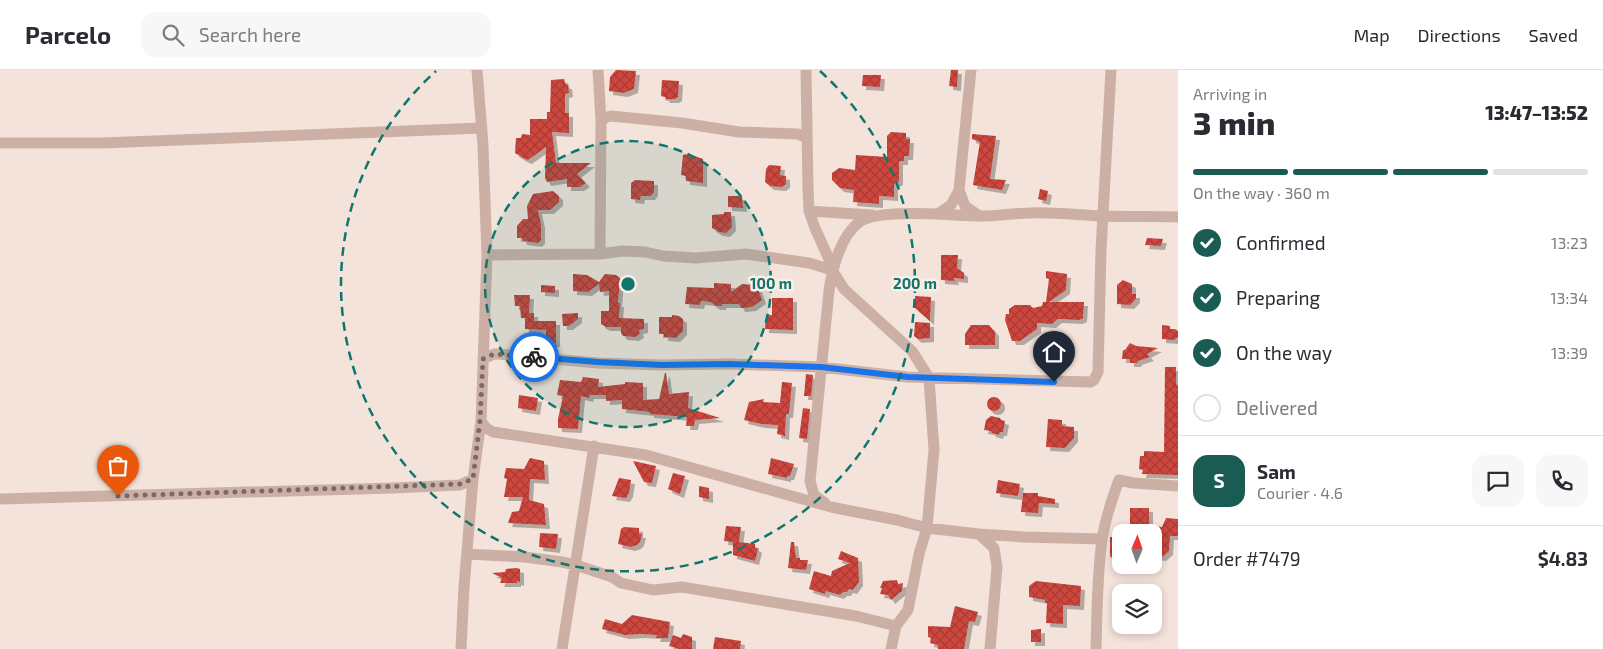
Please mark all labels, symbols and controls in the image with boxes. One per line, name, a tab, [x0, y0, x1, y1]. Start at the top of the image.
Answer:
search box	[141, 12, 491, 57]
text: Parcelo	[25, 20, 111, 49]
icon: search	[159, 21, 187, 49]
text: Search here	[199, 23, 301, 46]
text: Map	[1353, 24, 1390, 46]
text: Directions	[1418, 24, 1501, 46]
text: Saved	[1529, 24, 1578, 46]
text: Arriving in	[1193, 84, 1267, 103]
text: 13:47–13:52	[1485, 101, 1588, 124]
text: 3 min	[1193, 103, 1275, 141]
text: On the way · 360 m	[1193, 183, 1330, 202]
icon: check	[1193, 229, 1221, 257]
text: Confirmed	[1236, 231, 1326, 254]
text: 13:23	[1551, 233, 1588, 252]
text: 100 m	[750, 274, 792, 292]
text: 200 m	[893, 274, 937, 292]
centre of rings	[619, 275, 637, 293]
icon: check	[1193, 284, 1221, 312]
text: Preparing	[1236, 286, 1320, 309]
text: 13:34	[1550, 288, 1588, 307]
pin	[1033, 331, 1075, 382]
courier	[509, 332, 559, 382]
icon: home	[1040, 338, 1068, 366]
icon: check	[1193, 339, 1221, 367]
text: On the way	[1236, 341, 1332, 364]
icon: bike	[520, 343, 548, 371]
text: 13:39	[1551, 343, 1588, 362]
text: Delivered	[1236, 396, 1318, 419]
pin	[97, 445, 139, 496]
icon: bag	[104, 452, 132, 480]
button: chat	[1472, 455, 1524, 507]
button: phone	[1536, 455, 1588, 507]
text: Sam	[1257, 460, 1296, 483]
text: S	[1213, 469, 1225, 492]
text: Courier · 4.6	[1257, 483, 1343, 502]
north arrow	[1112, 524, 1162, 574]
map controls	[1112, 524, 1162, 634]
text: Order #7479	[1193, 547, 1301, 570]
text: $4.83	[1538, 547, 1588, 570]
button: layers	[1112, 584, 1162, 634]

